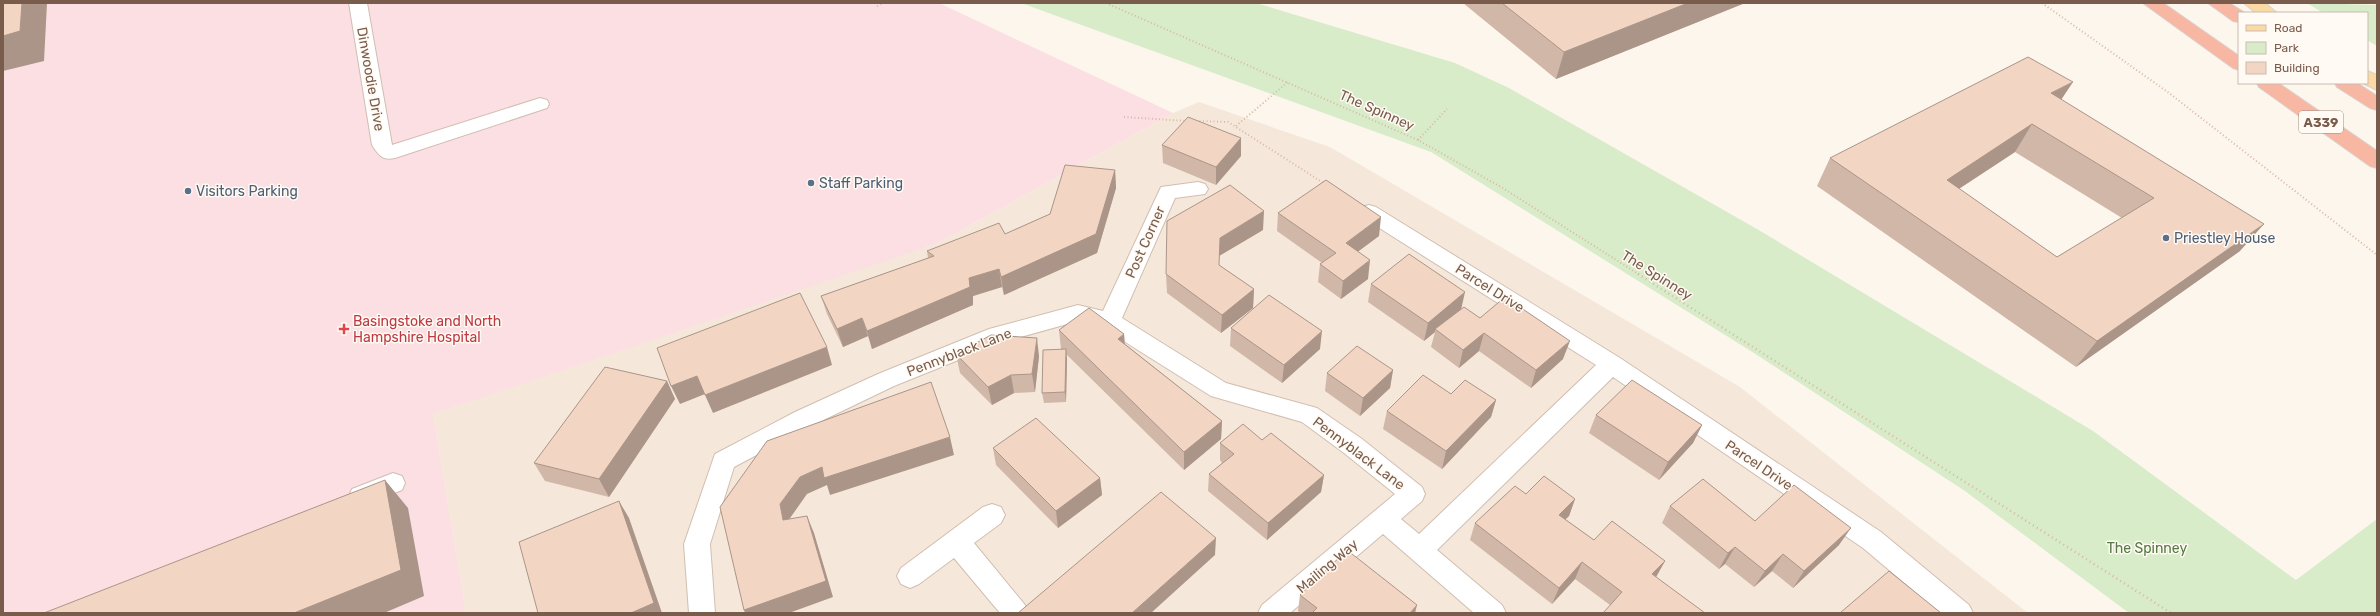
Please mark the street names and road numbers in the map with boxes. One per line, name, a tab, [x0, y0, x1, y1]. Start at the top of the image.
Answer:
street label: Dinwoodie Drive	[353, 26, 388, 133]
street label: The Spinney	[1337, 86, 1417, 135]
road number: A339	[2299, 111, 2343, 133]
street label: Post Corner	[1122, 203, 1169, 281]
street label: The Spinney	[1618, 247, 1696, 304]
street label: Parcel Drive	[1452, 261, 1527, 316]
street label: Pennyblack Lane	[904, 325, 1014, 380]
street label: Pennyblack Lane	[1309, 413, 1408, 494]
street label: Parcel Drive	[1722, 437, 1796, 494]
street label: Mailing Way	[1293, 536, 1362, 597]

